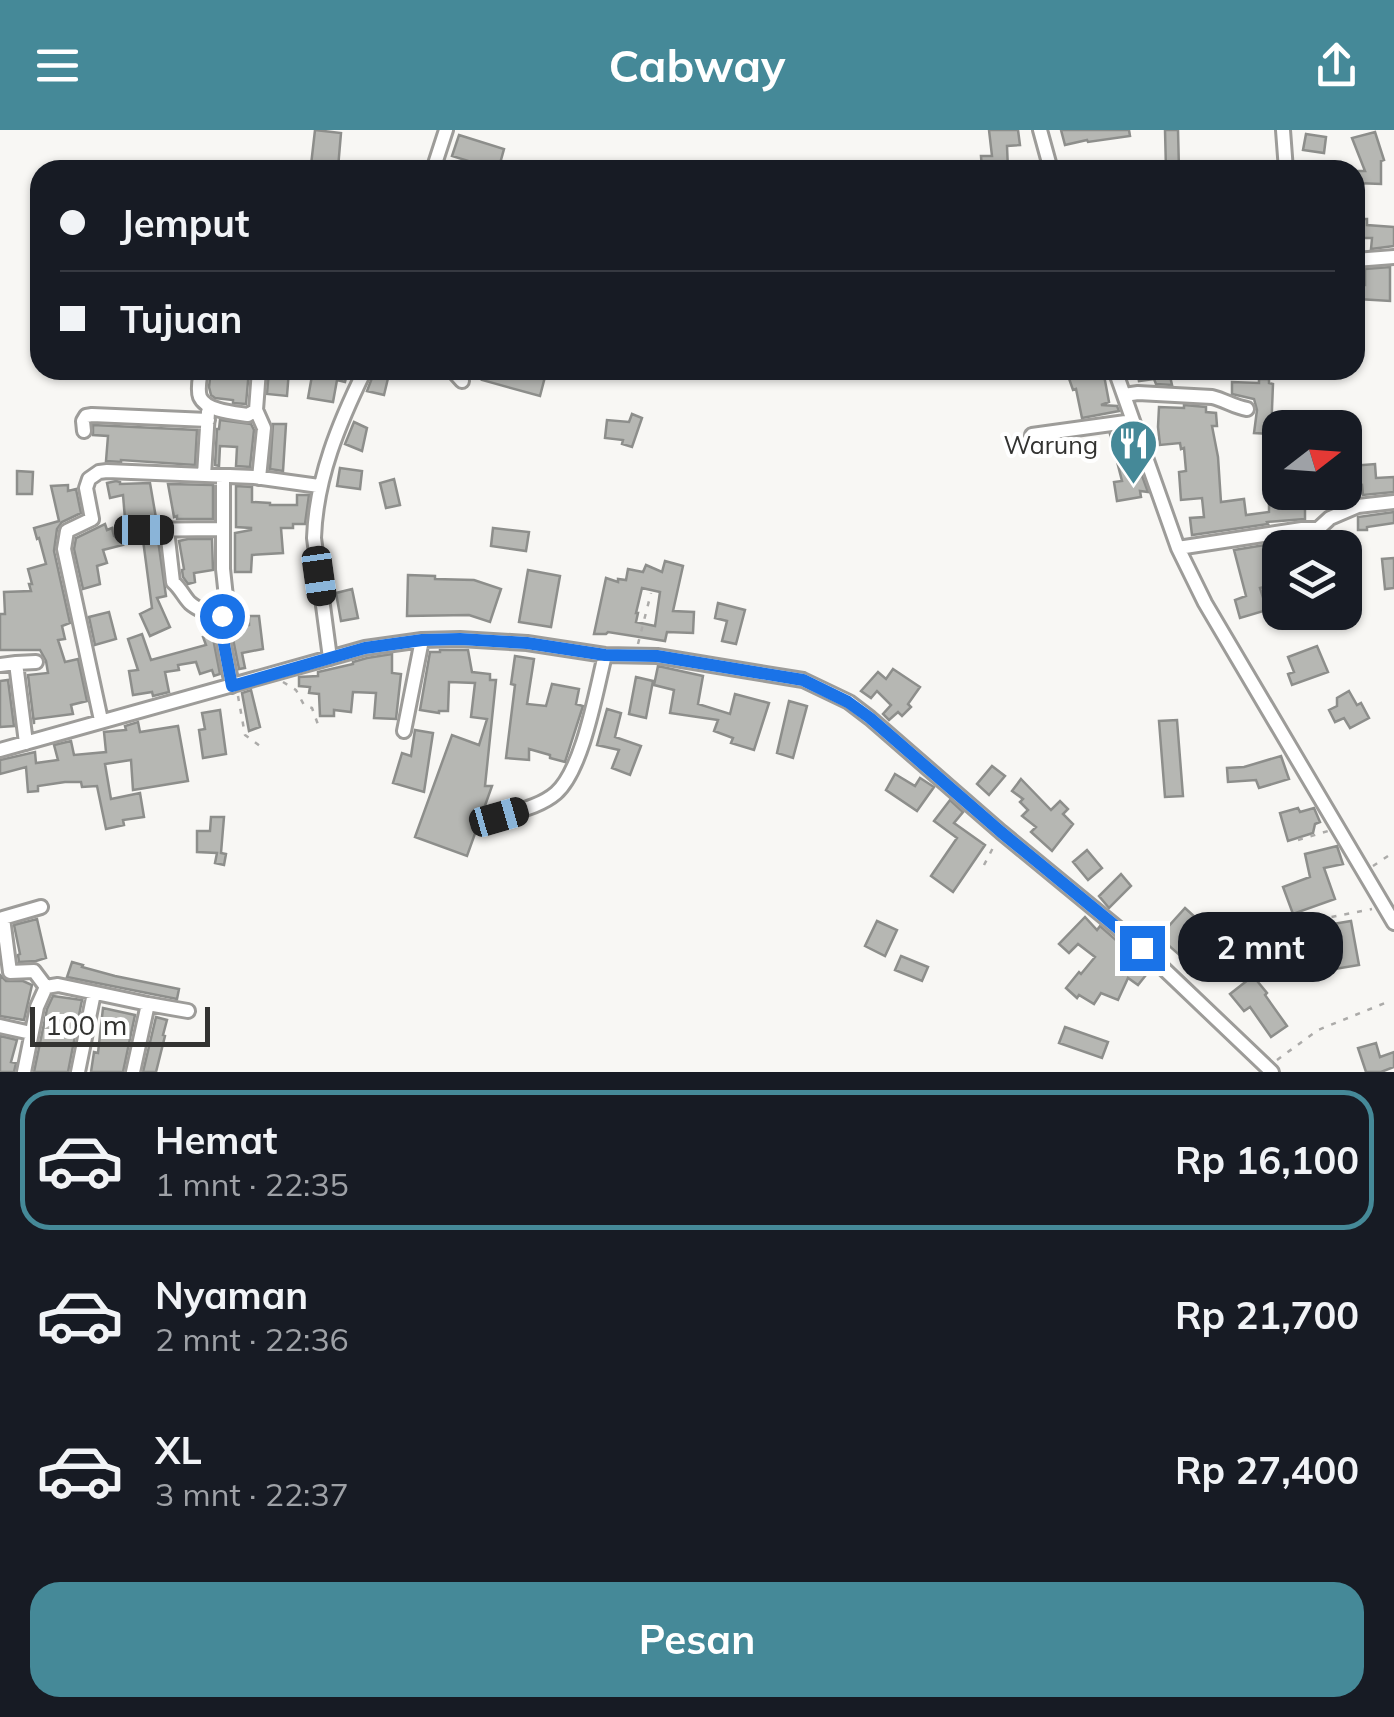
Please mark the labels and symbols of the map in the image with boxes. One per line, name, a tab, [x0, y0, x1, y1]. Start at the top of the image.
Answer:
north arrow	[1262, 410, 1362, 510]
restaurant icon: Warung	[1107, 418, 1159, 486]
place label: Warung	[1003, 429, 1098, 460]
car	[114, 515, 174, 545]
car	[300, 544, 338, 608]
route start	[200, 594, 245, 639]
car	[466, 794, 532, 840]
callout: 2 mnt	[1177, 913, 1342, 983]
route end	[1120, 926, 1165, 971]
scale bar	[30, 1002, 210, 1046]

